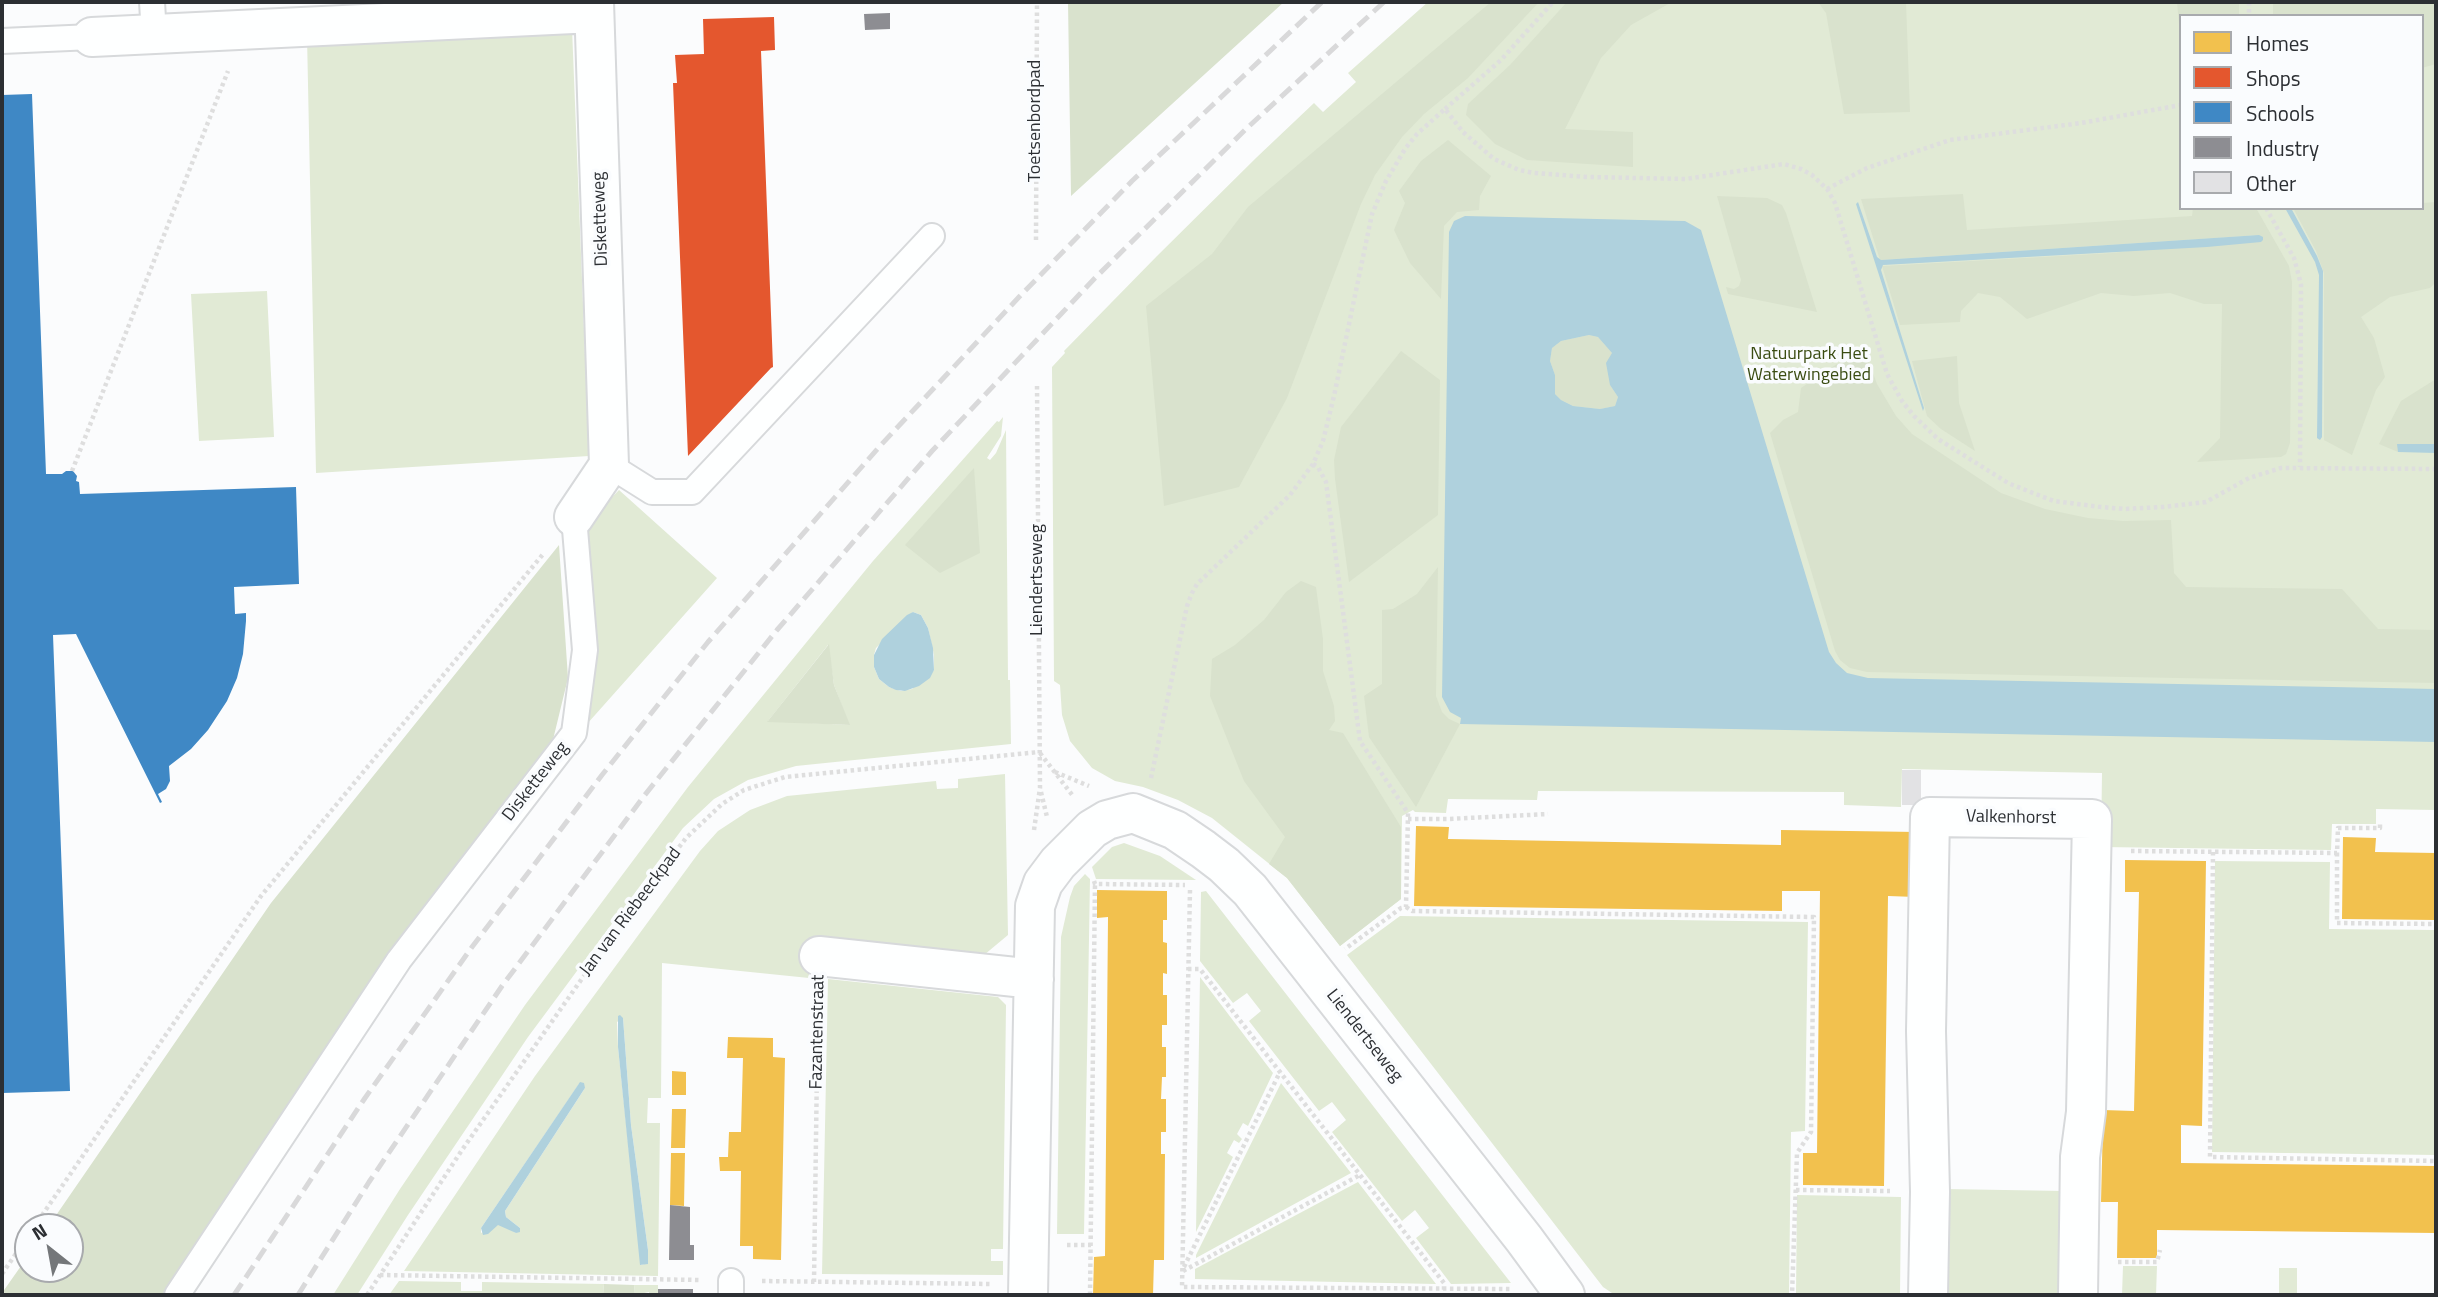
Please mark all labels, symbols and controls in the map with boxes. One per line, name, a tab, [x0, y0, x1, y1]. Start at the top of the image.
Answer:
legend	[2179, 14, 2424, 210]
text: Homes	[2246, 27, 2309, 59]
street label: Toetsenbordpad	[1025, 60, 1047, 182]
text: Shops	[2246, 62, 2301, 94]
text: Schools	[2246, 97, 2315, 129]
text: Industry	[2246, 132, 2319, 164]
text: Other	[2246, 167, 2296, 199]
street label: Disketteweg	[589, 171, 613, 267]
park label: Natuurpark Het Waterwingebied	[1747, 344, 1871, 386]
street label: Liendertseweg	[1027, 524, 1049, 636]
street label: Disketteweg	[498, 738, 574, 826]
street label: Valkenhorst	[1966, 806, 2056, 830]
street label: Jan van Riebeeckpad	[576, 843, 686, 981]
street label: Fazantenstraat	[806, 974, 830, 1090]
street label: Liendertseweg	[1321, 985, 1407, 1087]
north arrow	[14, 1213, 84, 1283]
text: N	[26, 1215, 52, 1247]

